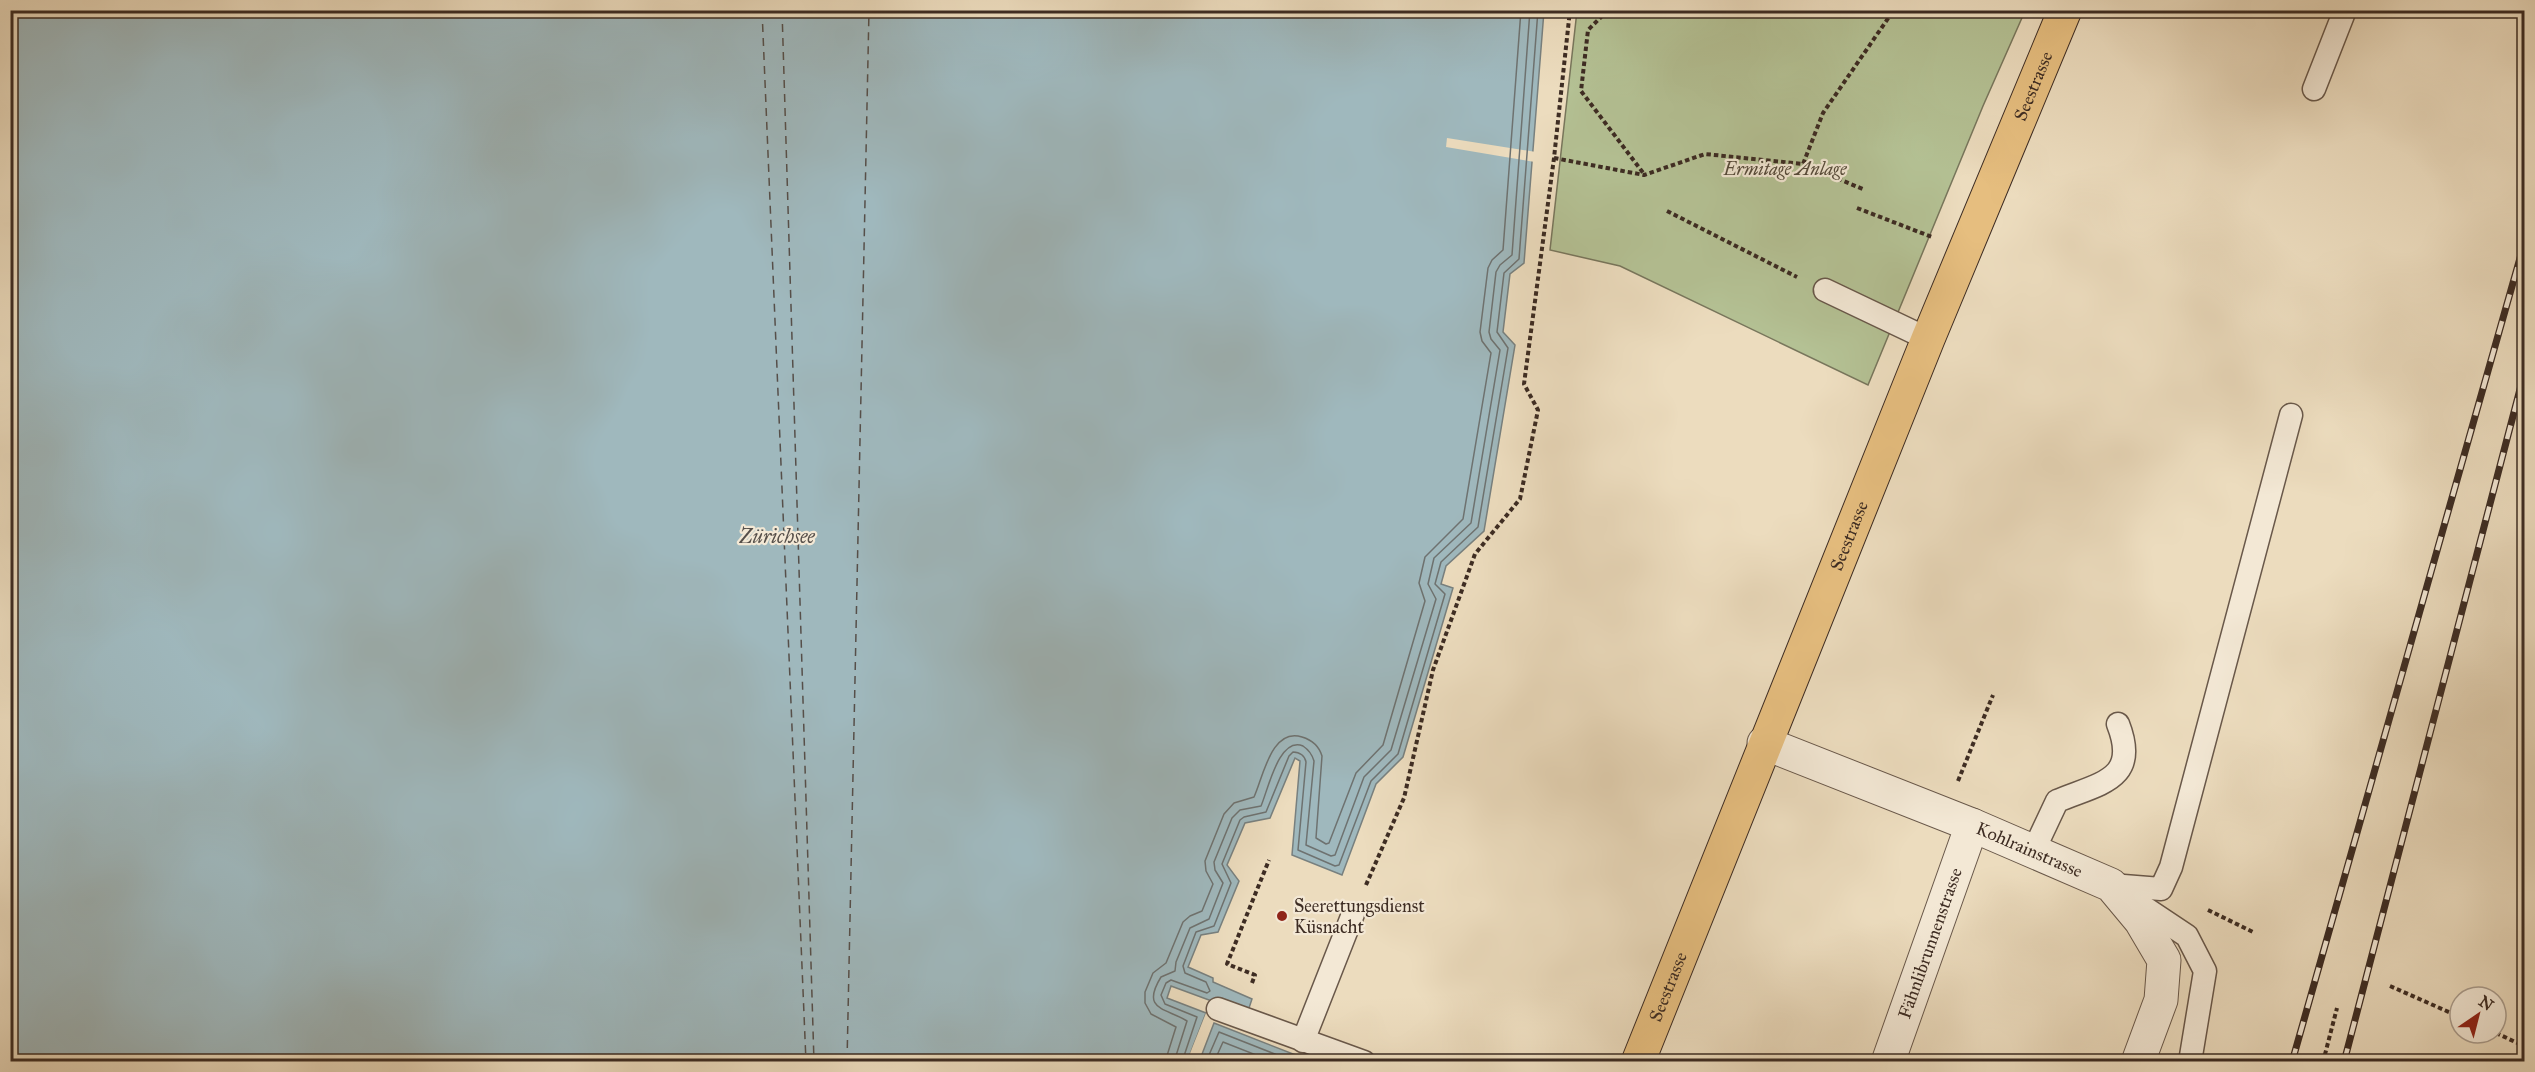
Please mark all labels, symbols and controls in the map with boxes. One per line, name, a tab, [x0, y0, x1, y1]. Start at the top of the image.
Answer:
street label: Seestrasse	[2009, 48, 2058, 124]
park label: Ermitage Anlage	[1722, 158, 1848, 180]
street label: Seestrasse	[1825, 498, 1873, 574]
water label: Zürichsee	[738, 524, 815, 548]
street label: Kohlrainstrasse	[1973, 817, 2086, 882]
street label: Fähnlibrunnenstrasse	[1893, 865, 1967, 1022]
place label: Seerettungsdienst Küsnacht	[1294, 895, 1425, 938]
marker: Seerettungsdienst Küsnacht	[1275, 909, 1289, 923]
street label: Seestrasse	[1644, 949, 1692, 1025]
north arrow	[2448, 985, 2508, 1045]
text: N	[2475, 991, 2498, 1015]

